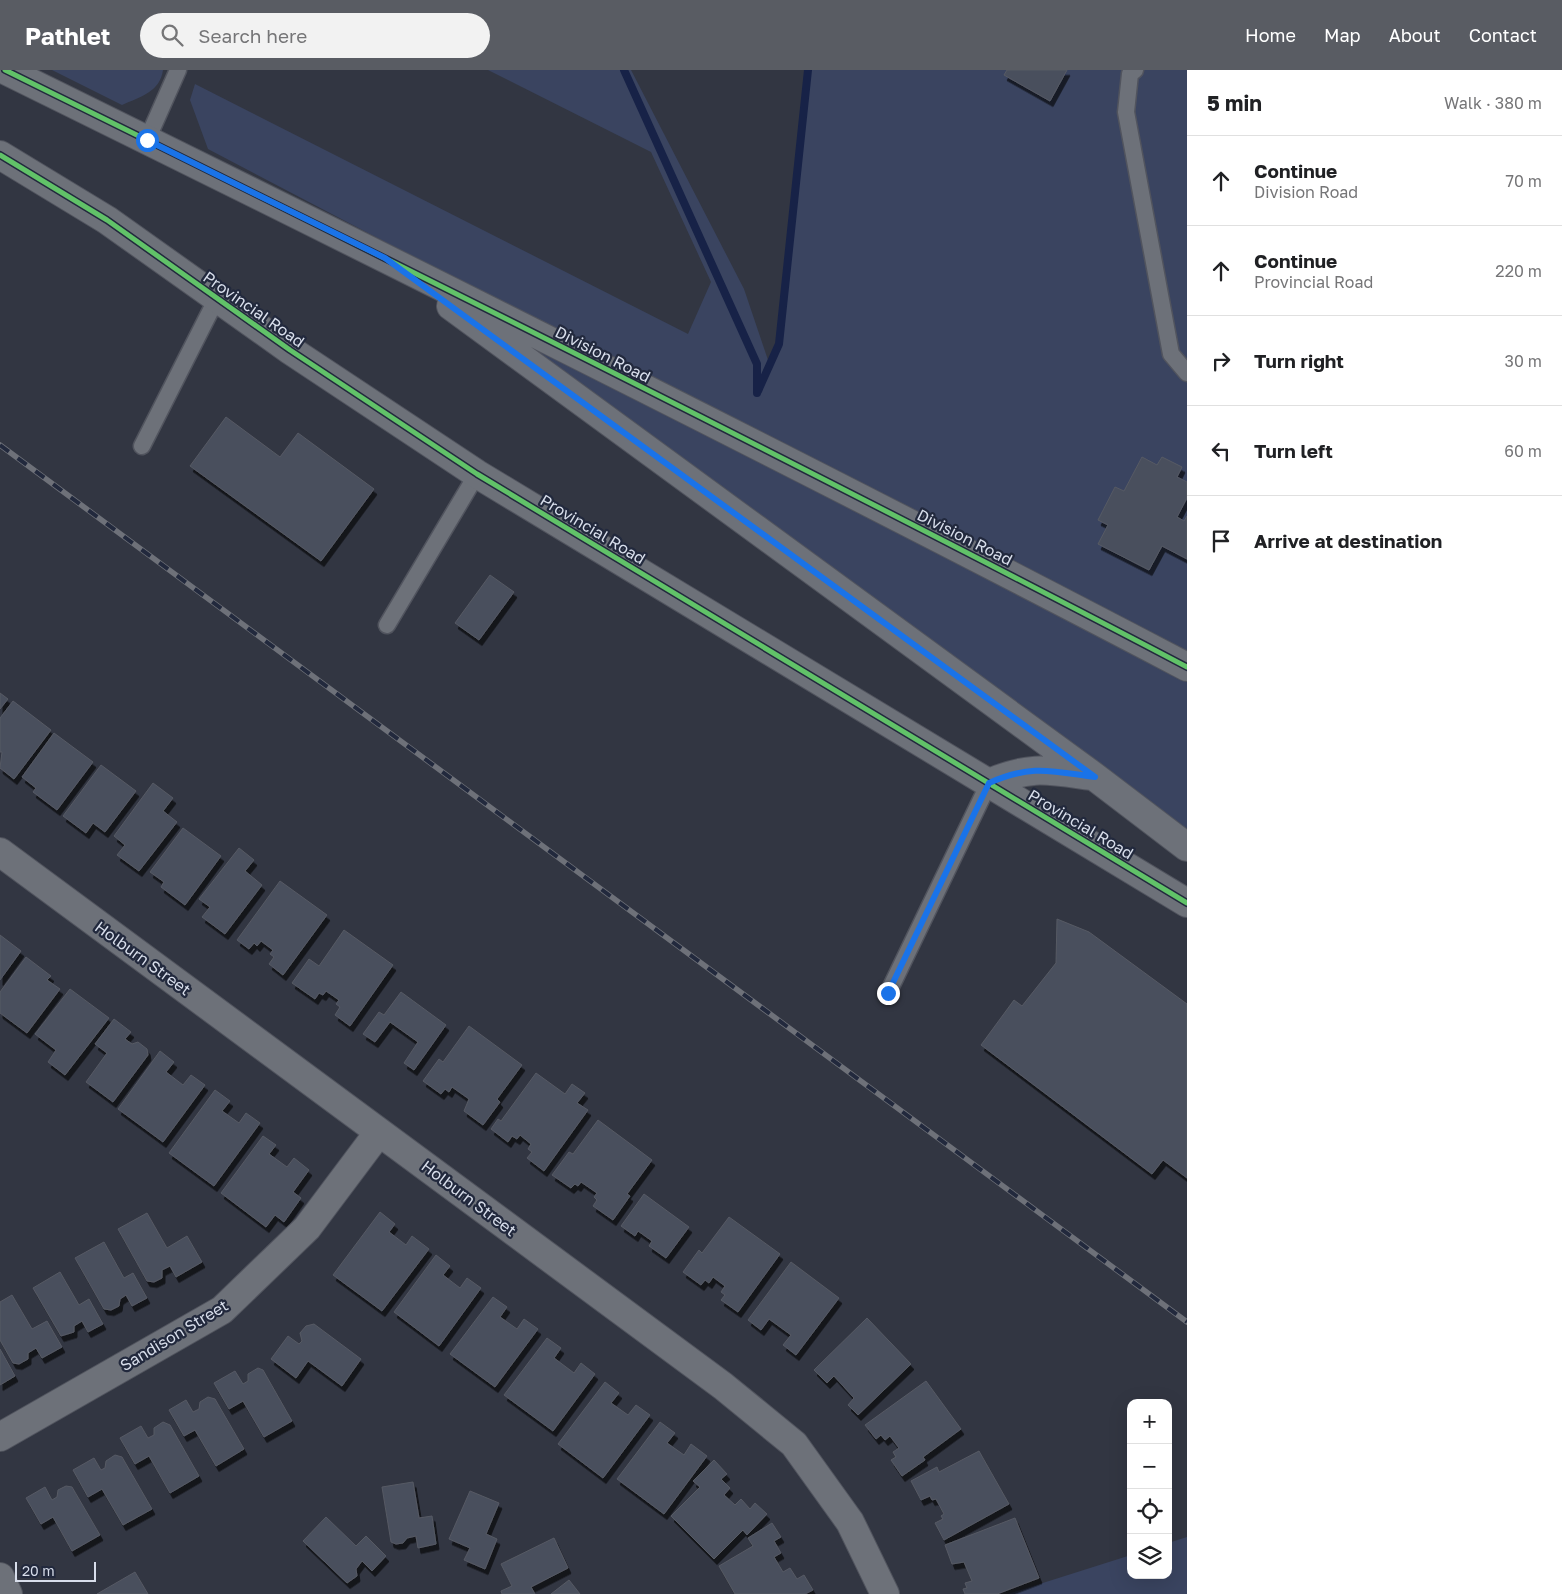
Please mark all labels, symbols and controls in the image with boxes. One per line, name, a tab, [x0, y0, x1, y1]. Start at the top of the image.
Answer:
search box	[140, 13, 490, 58]
text: Pathlet	[25, 21, 110, 50]
icon: search	[158, 21, 186, 49]
text: Search here	[198, 24, 307, 47]
text: Home	[1245, 24, 1296, 46]
text: Map	[1324, 24, 1361, 46]
text: About	[1389, 24, 1441, 46]
text: Contact	[1469, 24, 1537, 46]
text: 5 min	[1207, 90, 1262, 116]
text: Walk · 380 m	[1444, 93, 1542, 113]
route start	[136, 129, 159, 152]
text: Continue	[1254, 159, 1337, 182]
icon: ahead	[1207, 167, 1235, 195]
text: 70 m	[1505, 171, 1542, 191]
text: Division Road	[1254, 182, 1358, 202]
text: Continue	[1254, 249, 1337, 272]
icon: ahead	[1207, 257, 1235, 285]
text: 220 m	[1495, 261, 1542, 281]
street label: Provincial Road	[199, 267, 309, 351]
text: Provincial Road	[1254, 272, 1373, 292]
street label: Division Road	[552, 321, 654, 387]
icon: right	[1207, 347, 1235, 375]
text: Turn right	[1254, 349, 1344, 372]
text: 30 m	[1505, 351, 1542, 371]
icon: left	[1207, 437, 1235, 465]
text: Turn left	[1254, 439, 1333, 462]
text: 60 m	[1504, 441, 1542, 461]
street label: Provincial Road	[537, 490, 649, 568]
street label: Division Road	[914, 504, 1016, 570]
icon: arrive	[1207, 527, 1235, 555]
text: Arrive at destination	[1254, 529, 1442, 552]
street label: Provincial Road	[1025, 785, 1137, 863]
street label: Holburn Street	[91, 916, 195, 1000]
route end	[877, 982, 900, 1005]
street label: Holburn Street	[418, 1156, 520, 1240]
street label: Sandison Street	[116, 1295, 232, 1375]
map controls	[1127, 1399, 1172, 1579]
button: +	[1127, 1399, 1172, 1444]
button: −	[1127, 1444, 1172, 1489]
button: locate	[1127, 1489, 1172, 1534]
button: layers	[1127, 1534, 1172, 1579]
scale bar	[15, 1559, 96, 1582]
text: 20 m	[22, 1562, 55, 1579]

